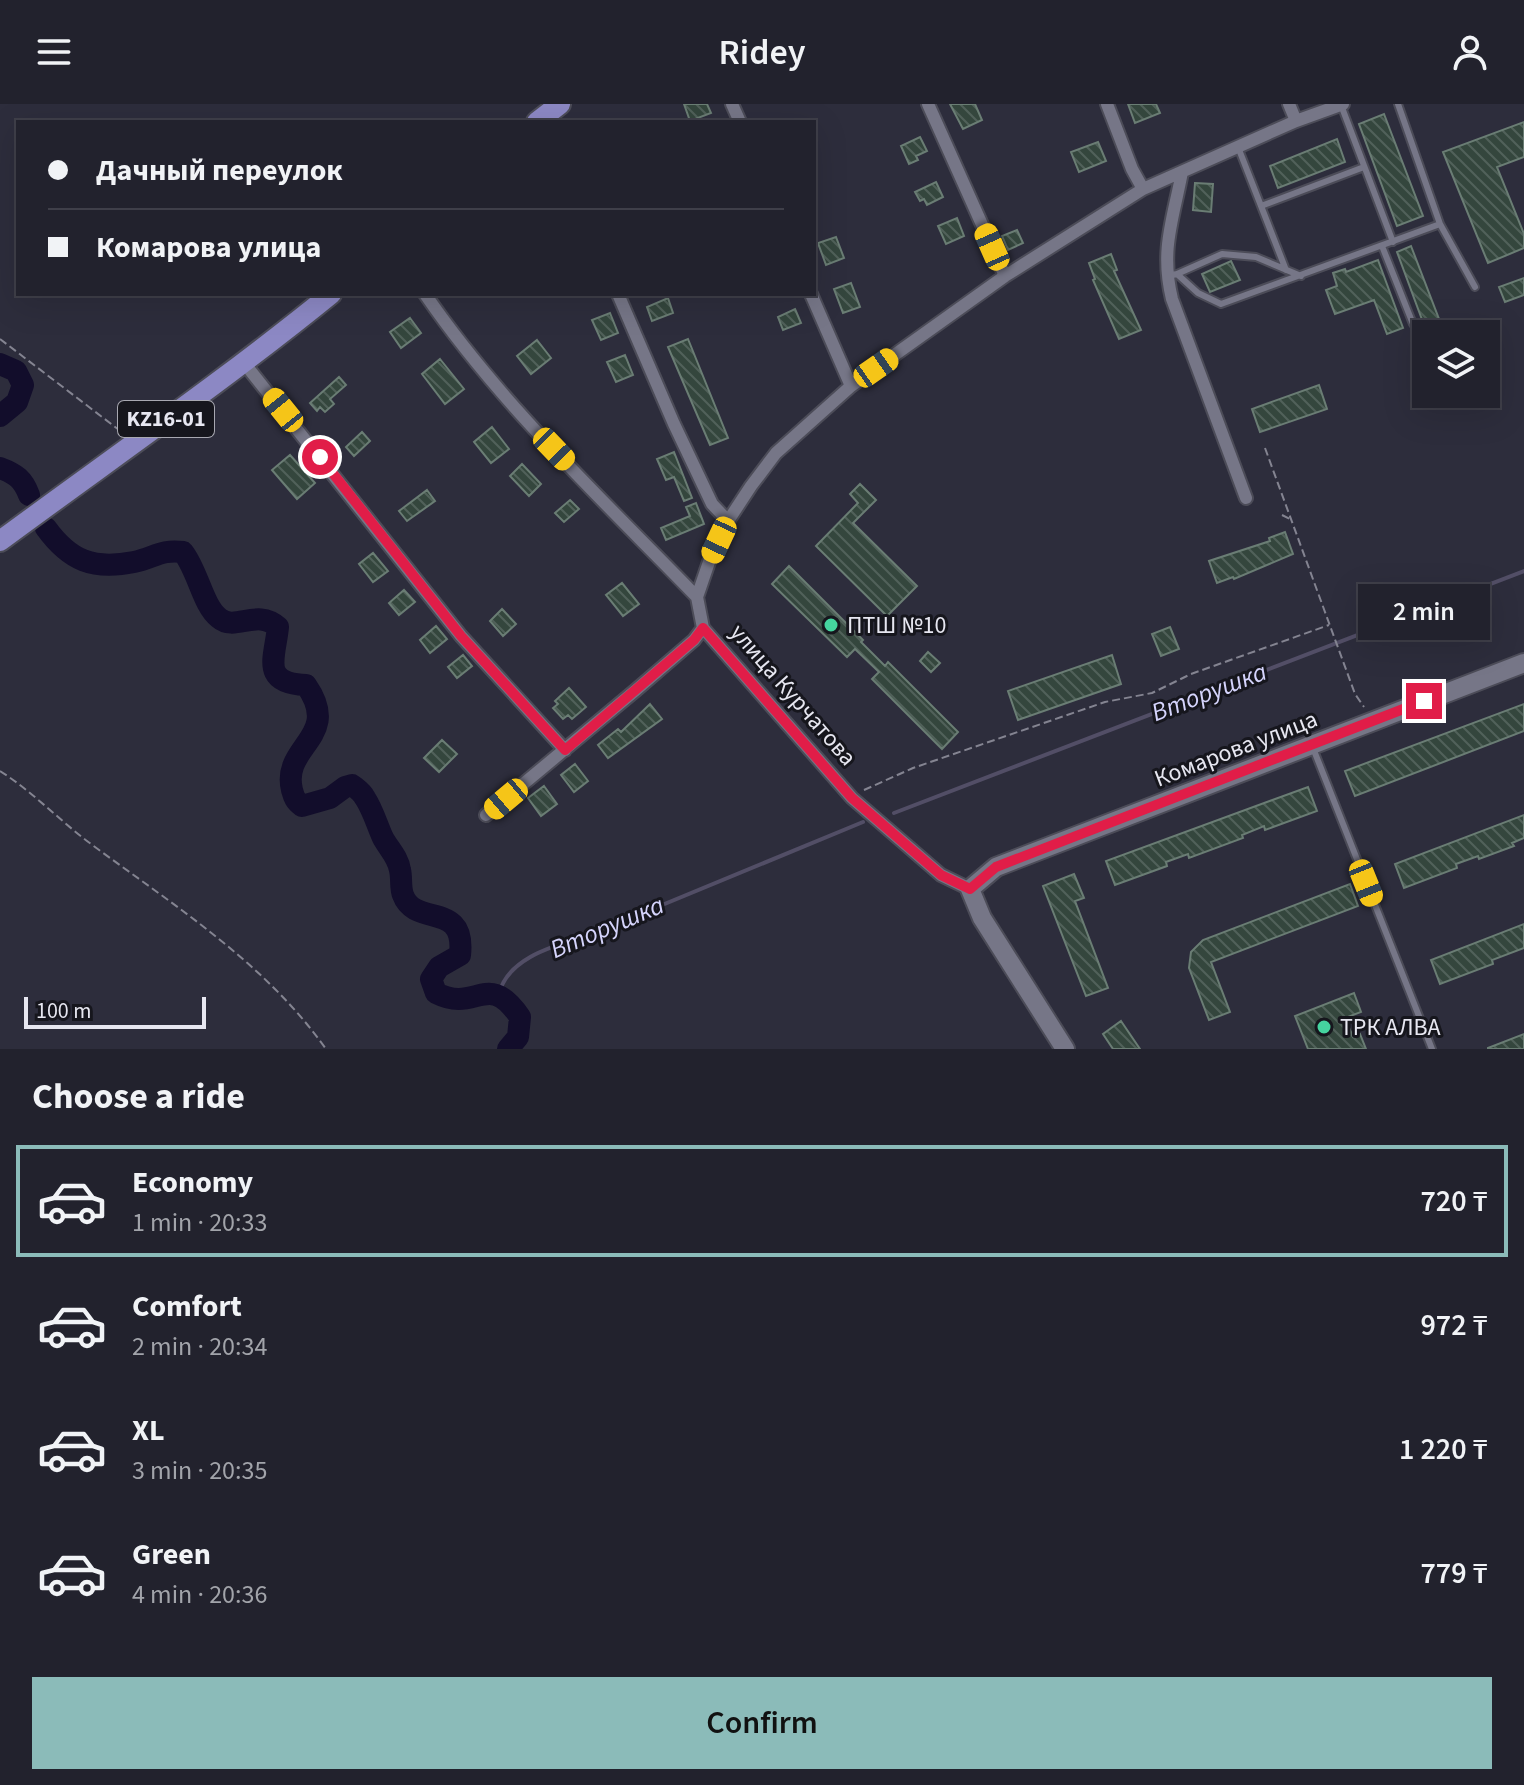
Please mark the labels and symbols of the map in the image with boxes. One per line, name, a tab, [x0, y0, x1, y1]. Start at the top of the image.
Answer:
car	[971, 220, 1013, 274]
car	[849, 344, 903, 392]
car	[259, 384, 307, 436]
road number: KZ16-01	[118, 401, 214, 437]
car	[529, 423, 579, 475]
route start	[302, 439, 338, 475]
car	[698, 513, 740, 567]
callout: 2 min	[1358, 585, 1490, 641]
place label: ПТШ №10	[847, 608, 946, 643]
street label: улица Курчатова	[721, 616, 865, 774]
marker: ПТШ №10	[822, 616, 840, 634]
water label: Вторушка	[1146, 653, 1272, 731]
route end	[1406, 683, 1442, 719]
street label: Комарова улица	[1149, 702, 1323, 796]
car	[480, 774, 532, 824]
car	[1346, 856, 1386, 910]
water label: Вторушка	[544, 886, 670, 968]
scale bar	[24, 993, 206, 1029]
place label: ТРК АЛВА	[1340, 1010, 1441, 1045]
marker: ТРК АЛВА	[1315, 1018, 1333, 1036]

